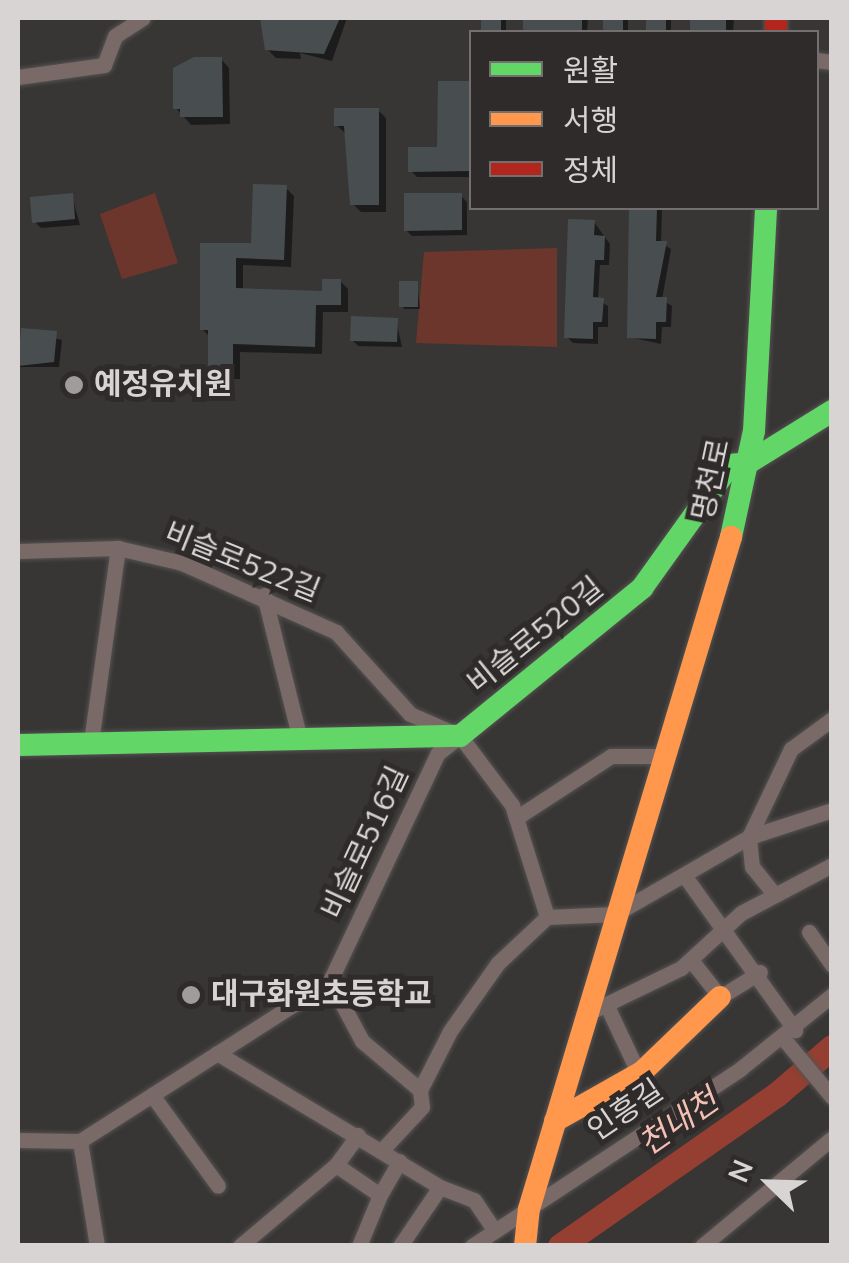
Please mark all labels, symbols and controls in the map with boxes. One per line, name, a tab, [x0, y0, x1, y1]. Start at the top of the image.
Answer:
legend	[469, 30, 819, 210]
text: 원활	[563, 51, 618, 92]
text: 서행	[563, 101, 618, 142]
text: 정체	[563, 151, 618, 192]
place label: 예정유치원	[94, 367, 232, 403]
marker: 예정유치원	[63, 374, 85, 396]
street label: 명천로	[686, 436, 738, 524]
street label: 비슬로522길	[159, 516, 325, 610]
street label: 비슬로520길	[461, 570, 611, 702]
street label: 비슬로516길	[315, 761, 417, 925]
place label: 대구화원초등학교	[211, 977, 432, 1013]
marker: 대구화원초등학교	[180, 984, 202, 1006]
street label: 인흥길	[582, 1073, 670, 1149]
water label: 천내천	[632, 1082, 726, 1164]
north arrow	[719, 1133, 819, 1233]
text: N	[720, 1154, 763, 1188]

